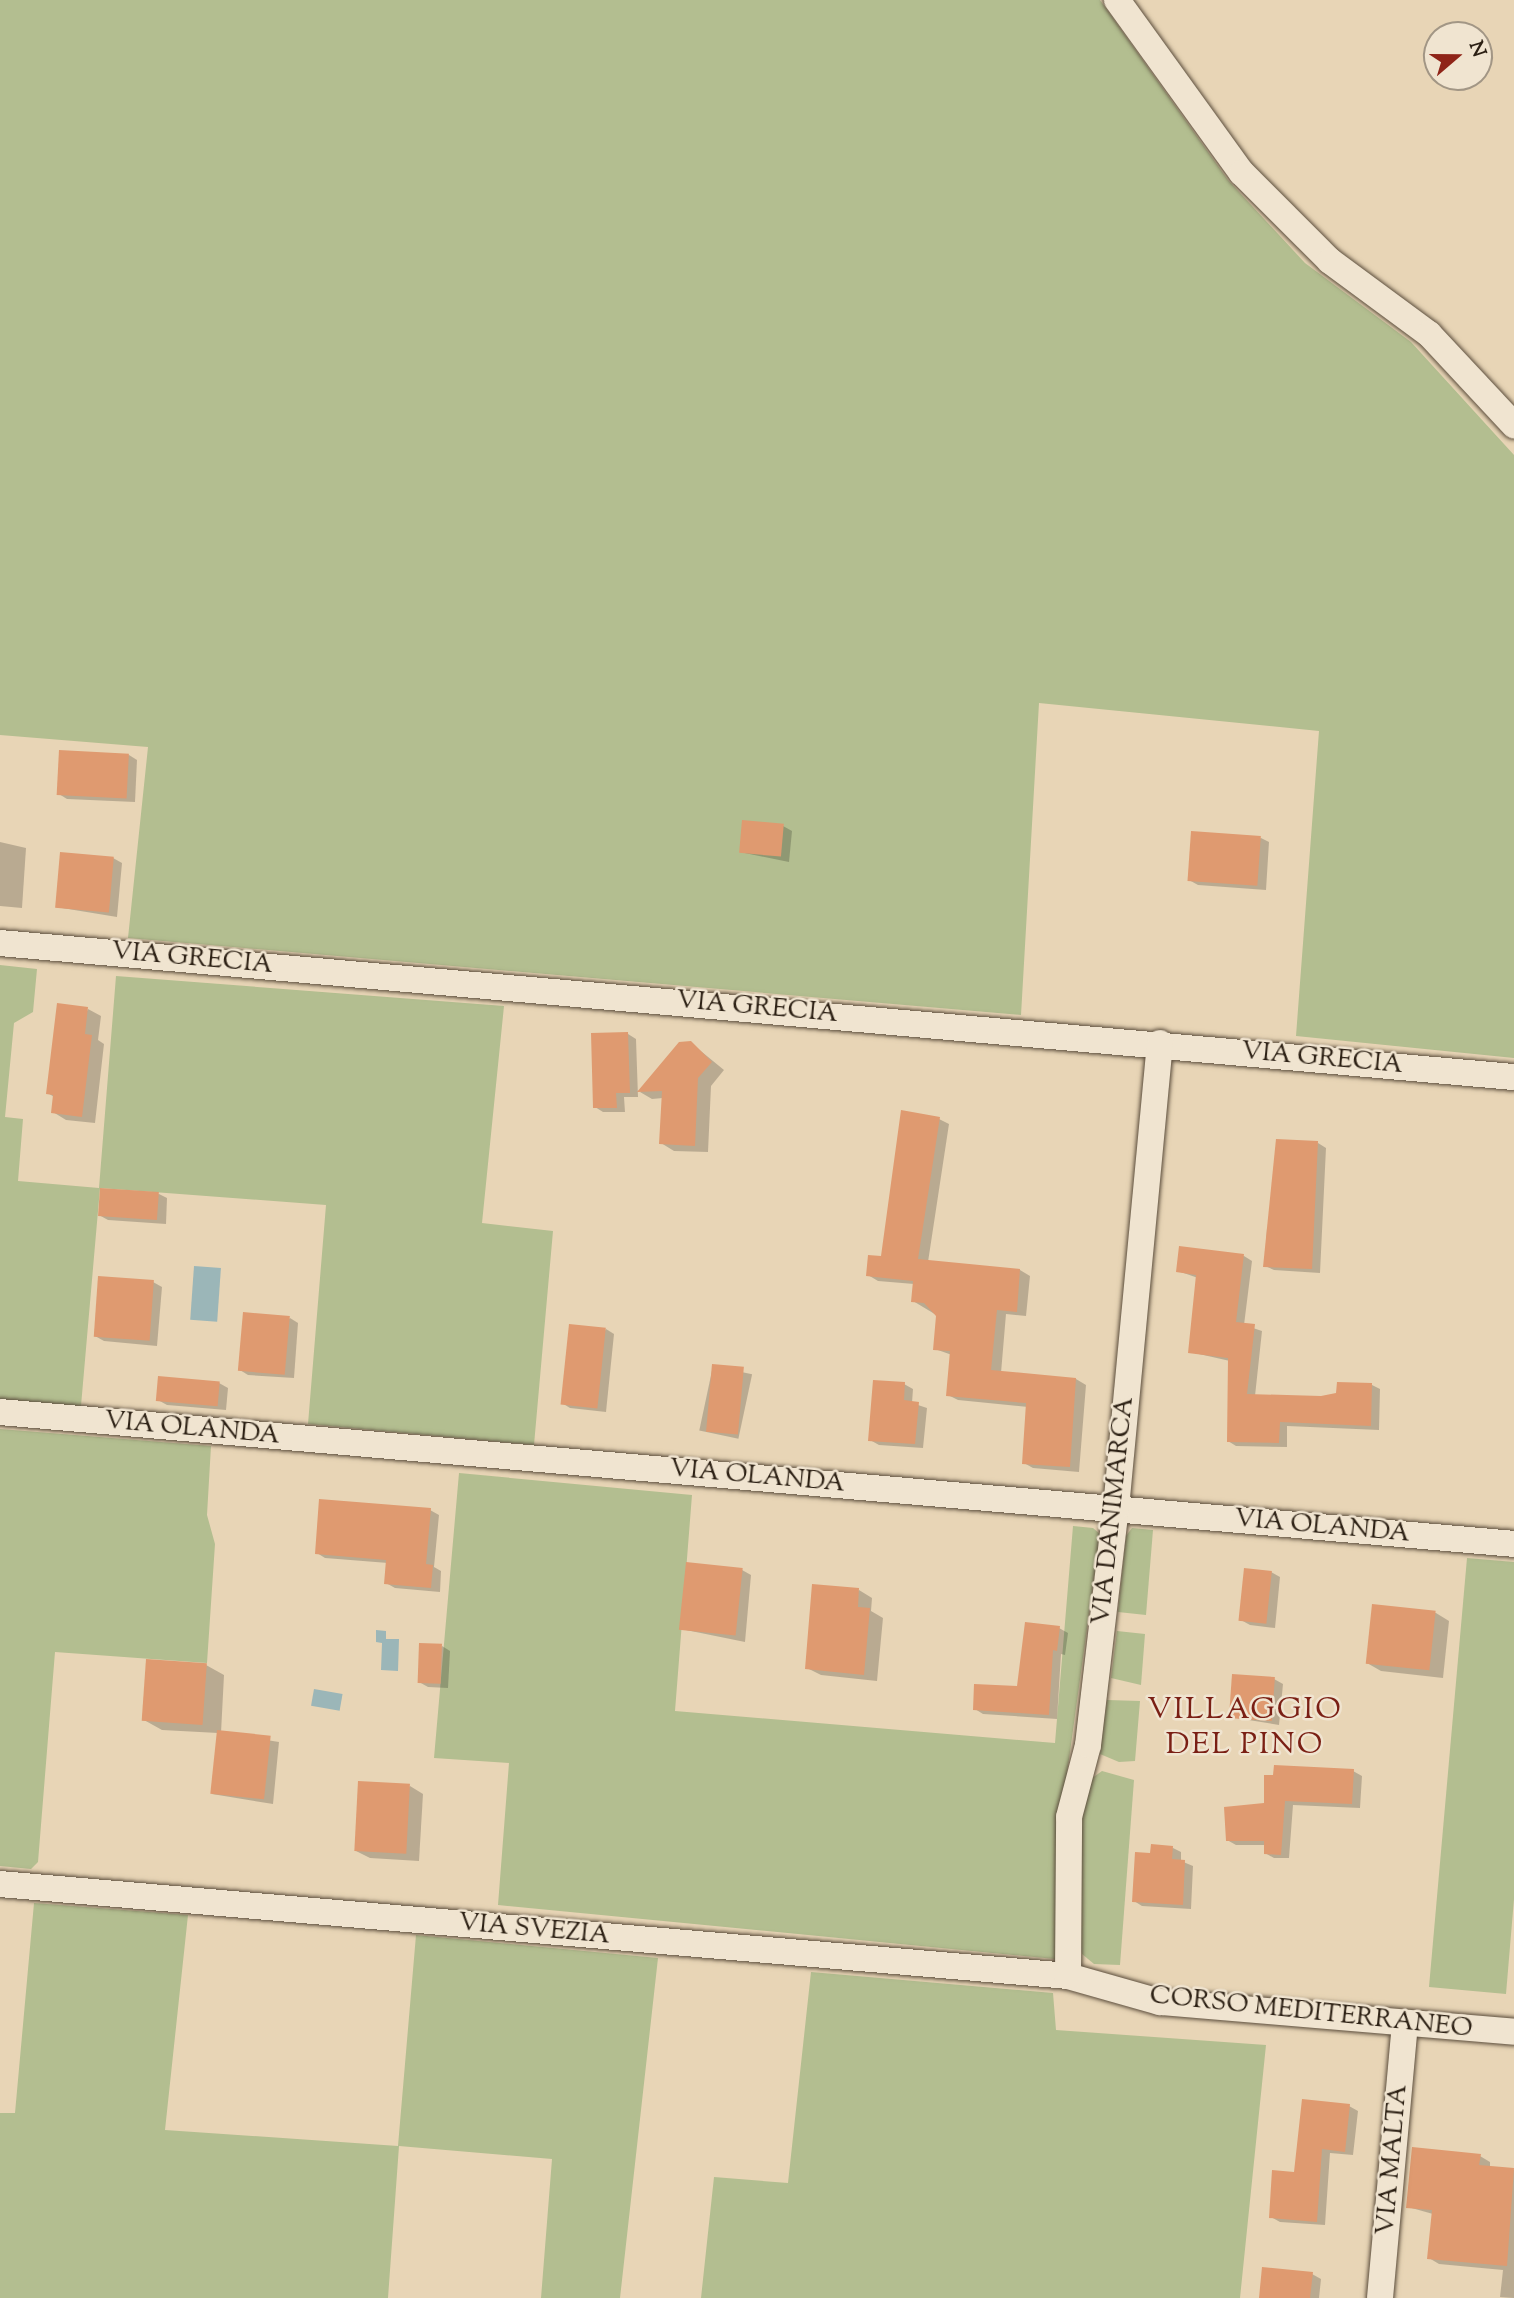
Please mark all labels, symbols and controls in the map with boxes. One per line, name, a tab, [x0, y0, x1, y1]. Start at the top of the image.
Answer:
north arrow	[1423, 21, 1493, 91]
text: N	[1461, 38, 1492, 61]
street label: VIA GRECIA	[110, 936, 274, 982]
street label: VIA GRECIA	[675, 985, 839, 1031]
street label: VIA GRECIA	[1240, 1036, 1404, 1082]
street label: VIA DANIMARCA	[1086, 1395, 1142, 1627]
street label: VIA OLANDA	[103, 1406, 281, 1452]
street label: VIA OLANDA	[668, 1454, 846, 1500]
street label: VIA OLANDA	[1233, 1504, 1411, 1550]
district label: VILLAGGIO DEL PINO	[1148, 1693, 1342, 1764]
street label: VIA SVEZIA	[457, 1908, 611, 1952]
street label: CORSO MEDITERRANEO	[1148, 1981, 1474, 2045]
street label: VIA MALTA	[1371, 2083, 1415, 2237]

